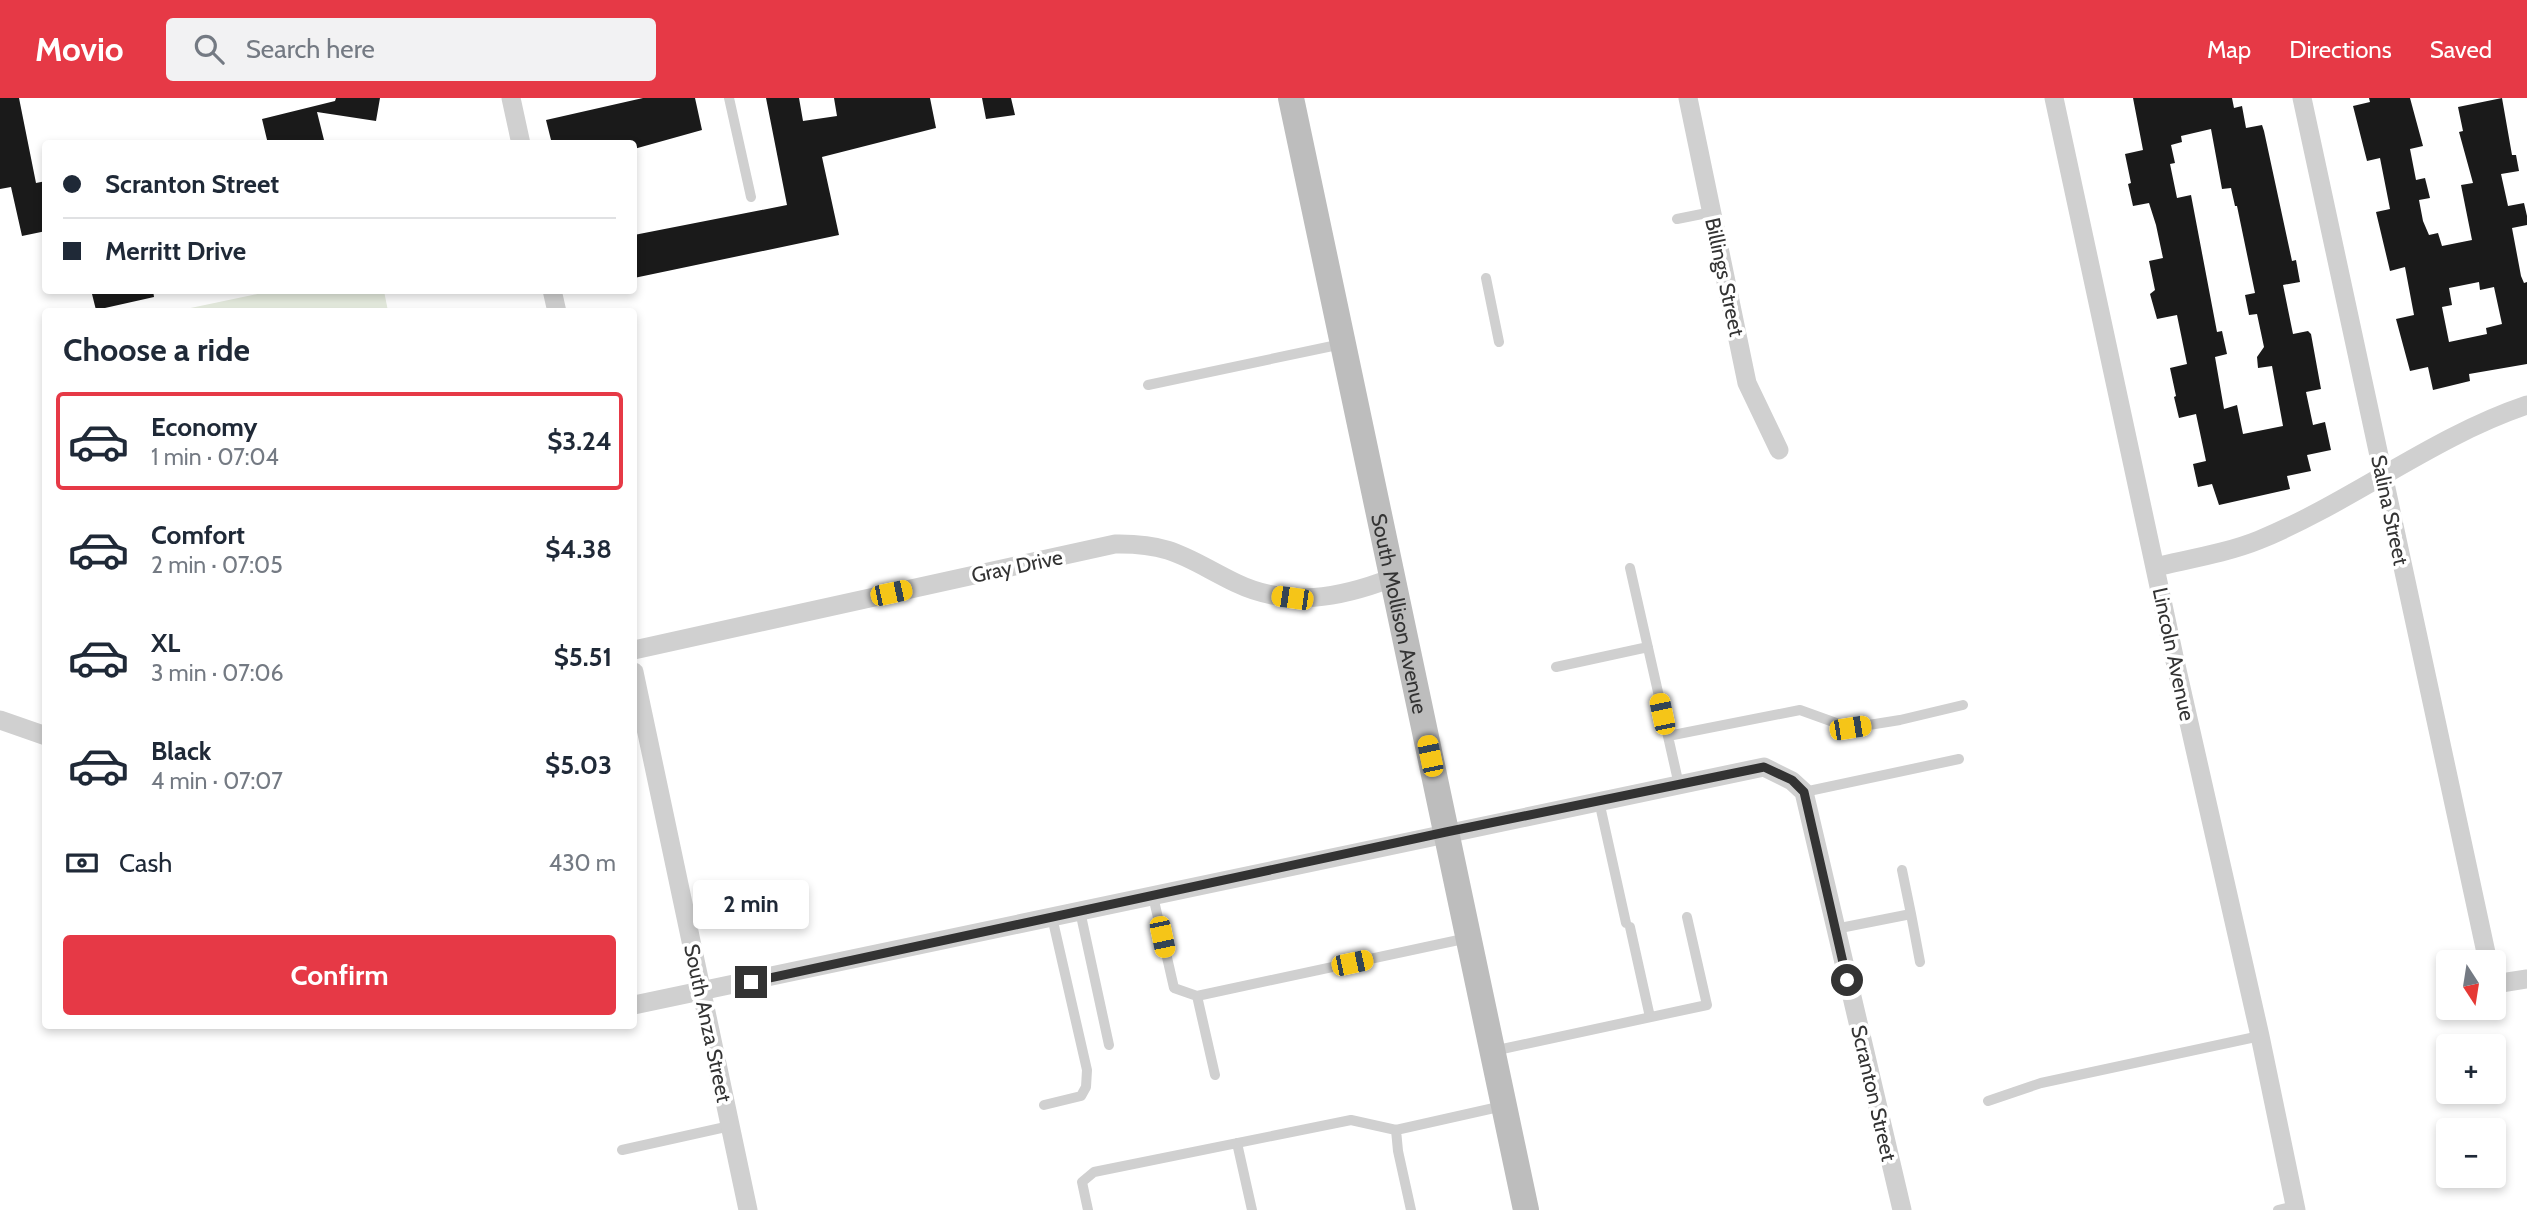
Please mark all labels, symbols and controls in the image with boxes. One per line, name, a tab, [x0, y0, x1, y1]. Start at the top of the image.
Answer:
search box	[166, 18, 656, 81]
text: Movio	[35, 29, 124, 69]
icon: search	[190, 30, 228, 68]
text: Search here	[246, 33, 375, 65]
text: Map	[2207, 35, 2251, 64]
text: Directions	[2289, 35, 2392, 64]
text: Saved	[2430, 35, 2492, 64]
text: Scranton Street	[105, 168, 279, 200]
street label: Billings Street	[1700, 215, 1750, 339]
text: Merritt Drive	[105, 235, 246, 267]
text: Choose a ride	[63, 330, 250, 369]
icon: car	[67, 410, 130, 473]
text: Economy	[151, 411, 257, 443]
text: $3.24	[547, 425, 612, 457]
text: 1 min · 07:04	[151, 443, 279, 471]
street label: Salina Street	[2366, 452, 2414, 568]
street label: South Mollison Avenue	[1367, 511, 1433, 716]
icon: car	[67, 518, 130, 581]
text: Comfort	[151, 519, 245, 551]
text: $4.38	[545, 533, 612, 565]
street label: Gray Drive	[969, 544, 1065, 588]
text: 2 min · 07:05	[151, 551, 283, 579]
car	[869, 578, 914, 608]
car	[1270, 585, 1315, 611]
street label: Lincoln Avenue	[2148, 585, 2200, 723]
icon: car	[67, 626, 130, 689]
text: XL	[151, 627, 180, 659]
text: $5.51	[554, 641, 612, 673]
text: 3 min · 07:06	[151, 659, 284, 687]
car	[1648, 691, 1677, 737]
car	[1828, 714, 1873, 742]
car	[1416, 733, 1445, 779]
icon: car	[67, 734, 130, 797]
text: Black	[151, 735, 211, 767]
text: $5.03	[545, 749, 612, 781]
text: 4 min · 07:07	[151, 767, 283, 795]
icon: cash	[63, 844, 101, 882]
text: Cash	[119, 847, 172, 879]
text: 430 m	[549, 849, 616, 877]
callout: 2 min	[693, 880, 809, 930]
text: 2 min	[723, 890, 779, 918]
car	[1148, 914, 1177, 960]
button: Confirm	[63, 935, 616, 1015]
street label: South Anza Street	[679, 941, 737, 1105]
car	[1330, 948, 1375, 978]
north arrow	[2436, 950, 2506, 1020]
map controls	[2436, 950, 2506, 1188]
route start	[1831, 964, 1863, 996]
route end	[735, 966, 767, 998]
street label: Scranton Street	[1846, 1023, 1902, 1163]
button: +	[2436, 1034, 2506, 1104]
button: −	[2436, 1118, 2506, 1188]

